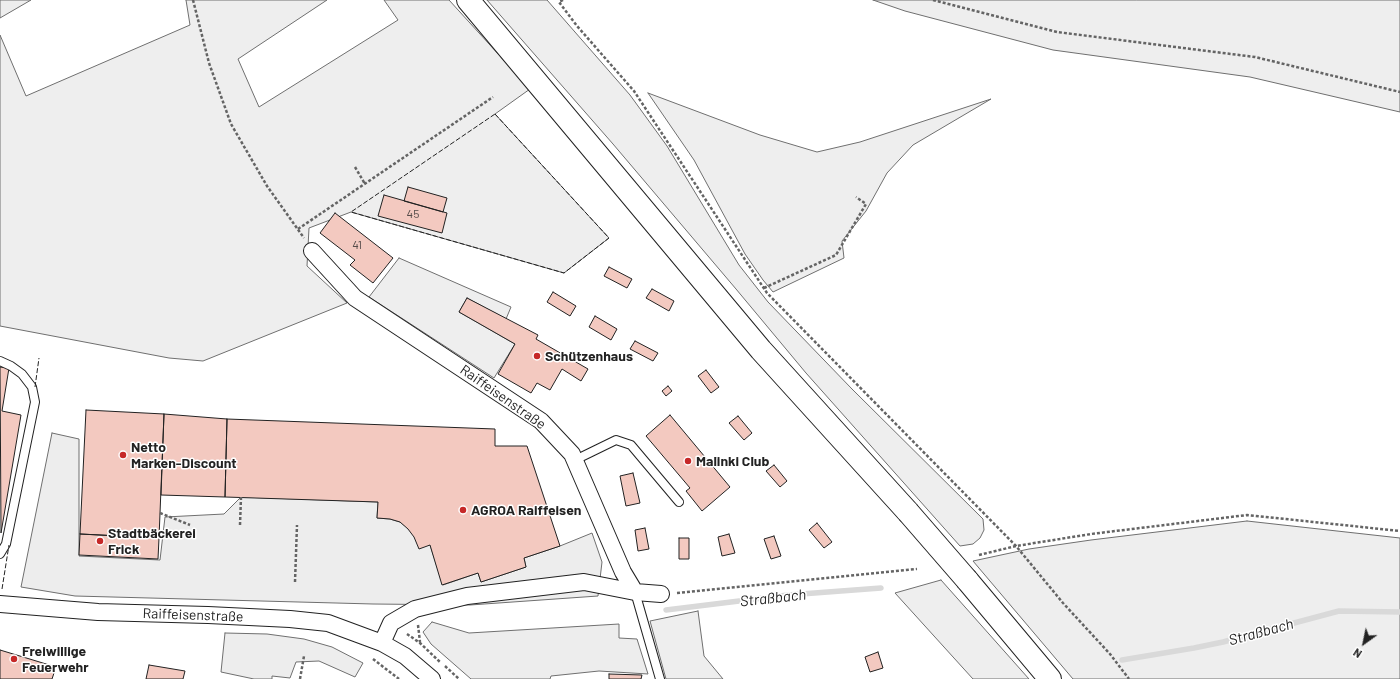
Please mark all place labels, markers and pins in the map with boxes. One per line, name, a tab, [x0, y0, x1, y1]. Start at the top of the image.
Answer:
place label: Schützenhaus	[545, 348, 633, 364]
marker: Schützenhaus	[532, 351, 542, 361]
place label: Netto Marken-Discount	[131, 439, 237, 472]
marker: Netto Marken-Discount	[118, 450, 128, 460]
place label: Malinki Club	[696, 453, 769, 469]
marker: Malinki Club	[683, 456, 693, 466]
place label: AGROA Raiffeisen	[471, 502, 581, 518]
marker: AGROA Raiffeisen	[458, 505, 468, 515]
place label: Stadtbäckerei Frick	[108, 525, 196, 558]
marker: Stadtbäckerei Frick	[95, 536, 105, 546]
place label: Freiwillige Feuerwehr	[22, 643, 89, 676]
marker: Freiwillige Feuerwehr	[9, 654, 19, 664]

